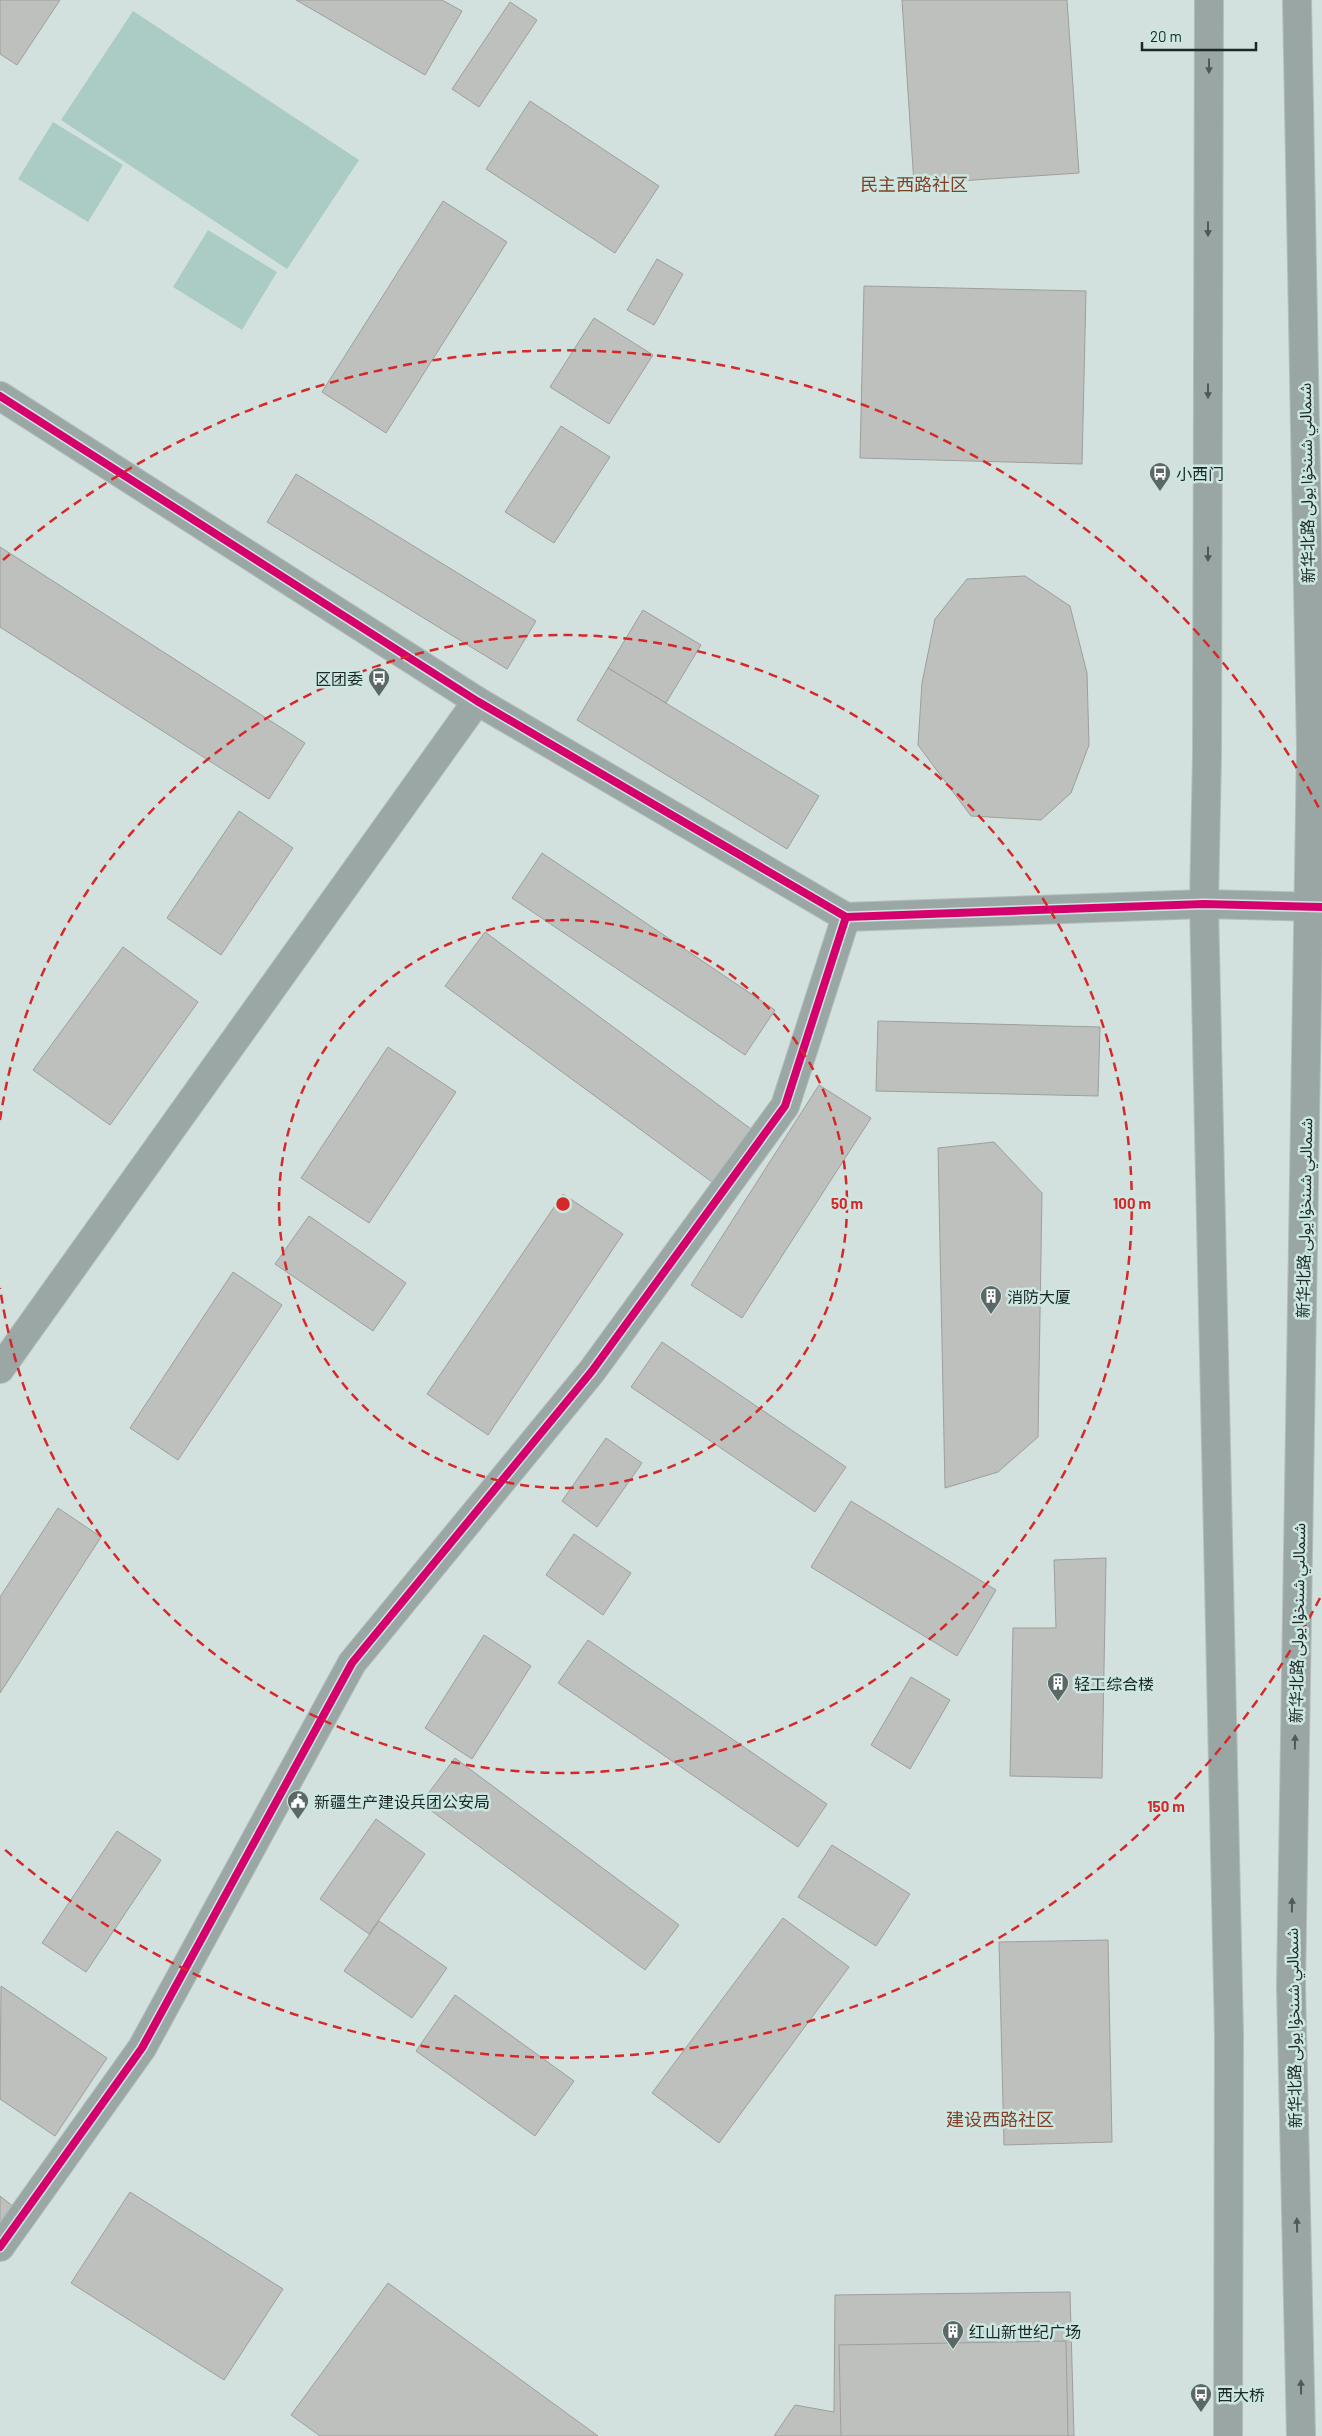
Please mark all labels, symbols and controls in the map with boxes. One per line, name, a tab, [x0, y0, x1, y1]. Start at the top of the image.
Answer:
scale bar	[1142, 20, 1256, 52]
text: 20 m	[1150, 27, 1182, 45]
one-way arrow	[1205, 58, 1213, 74]
district label: 民主西路社区	[860, 173, 968, 195]
one-way arrow	[1204, 221, 1212, 237]
one-way arrow	[1204, 383, 1212, 399]
street label: 新华北路 شىمالىي شىنخۇا يولى	[1295, 383, 1321, 583]
bus stop icon: 小西门	[1148, 461, 1172, 492]
place label: 小西门	[1176, 464, 1224, 483]
one-way arrow	[1204, 546, 1212, 562]
bus stop icon: 区团委	[367, 666, 391, 697]
place label: 区团委	[315, 669, 363, 688]
street label: 新华北路 شىمالىي شىنخۇا يولى	[1293, 1118, 1319, 1318]
text: 50 m	[831, 1194, 863, 1212]
text: 100 m	[1113, 1194, 1151, 1212]
centre of rings	[554, 1195, 572, 1213]
building icon: 消防大厦	[979, 1284, 1003, 1315]
place label: 消防大厦	[1007, 1287, 1071, 1306]
street label: 新华北路 شىمالىي شىنخۇا يولى	[1286, 1523, 1312, 1723]
building icon: 轻工综合楼	[1046, 1671, 1070, 1702]
place label: 轻工综合楼	[1074, 1674, 1154, 1693]
one-way arrow	[1291, 1734, 1299, 1750]
public building icon: 新疆生产建设兵团公安局	[286, 1789, 310, 1820]
place label: 新疆生产建设兵团公安局	[314, 1792, 490, 1811]
text: 150 m	[1147, 1797, 1185, 1815]
one-way arrow	[1288, 1897, 1296, 1913]
street label: 新华北路 شىمالىي شىنخۇا يولى	[1282, 1928, 1308, 2128]
district label: 建设西路社区	[946, 2108, 1054, 2130]
one-way arrow	[1292, 2217, 1300, 2233]
building icon: 红山新世纪广场	[941, 2319, 965, 2350]
place label: 红山新世纪广场	[969, 2322, 1081, 2341]
one-way arrow	[1296, 2379, 1304, 2395]
bus stop icon: 西大桥	[1189, 2382, 1213, 2413]
place label: 西大桥	[1217, 2385, 1265, 2404]

